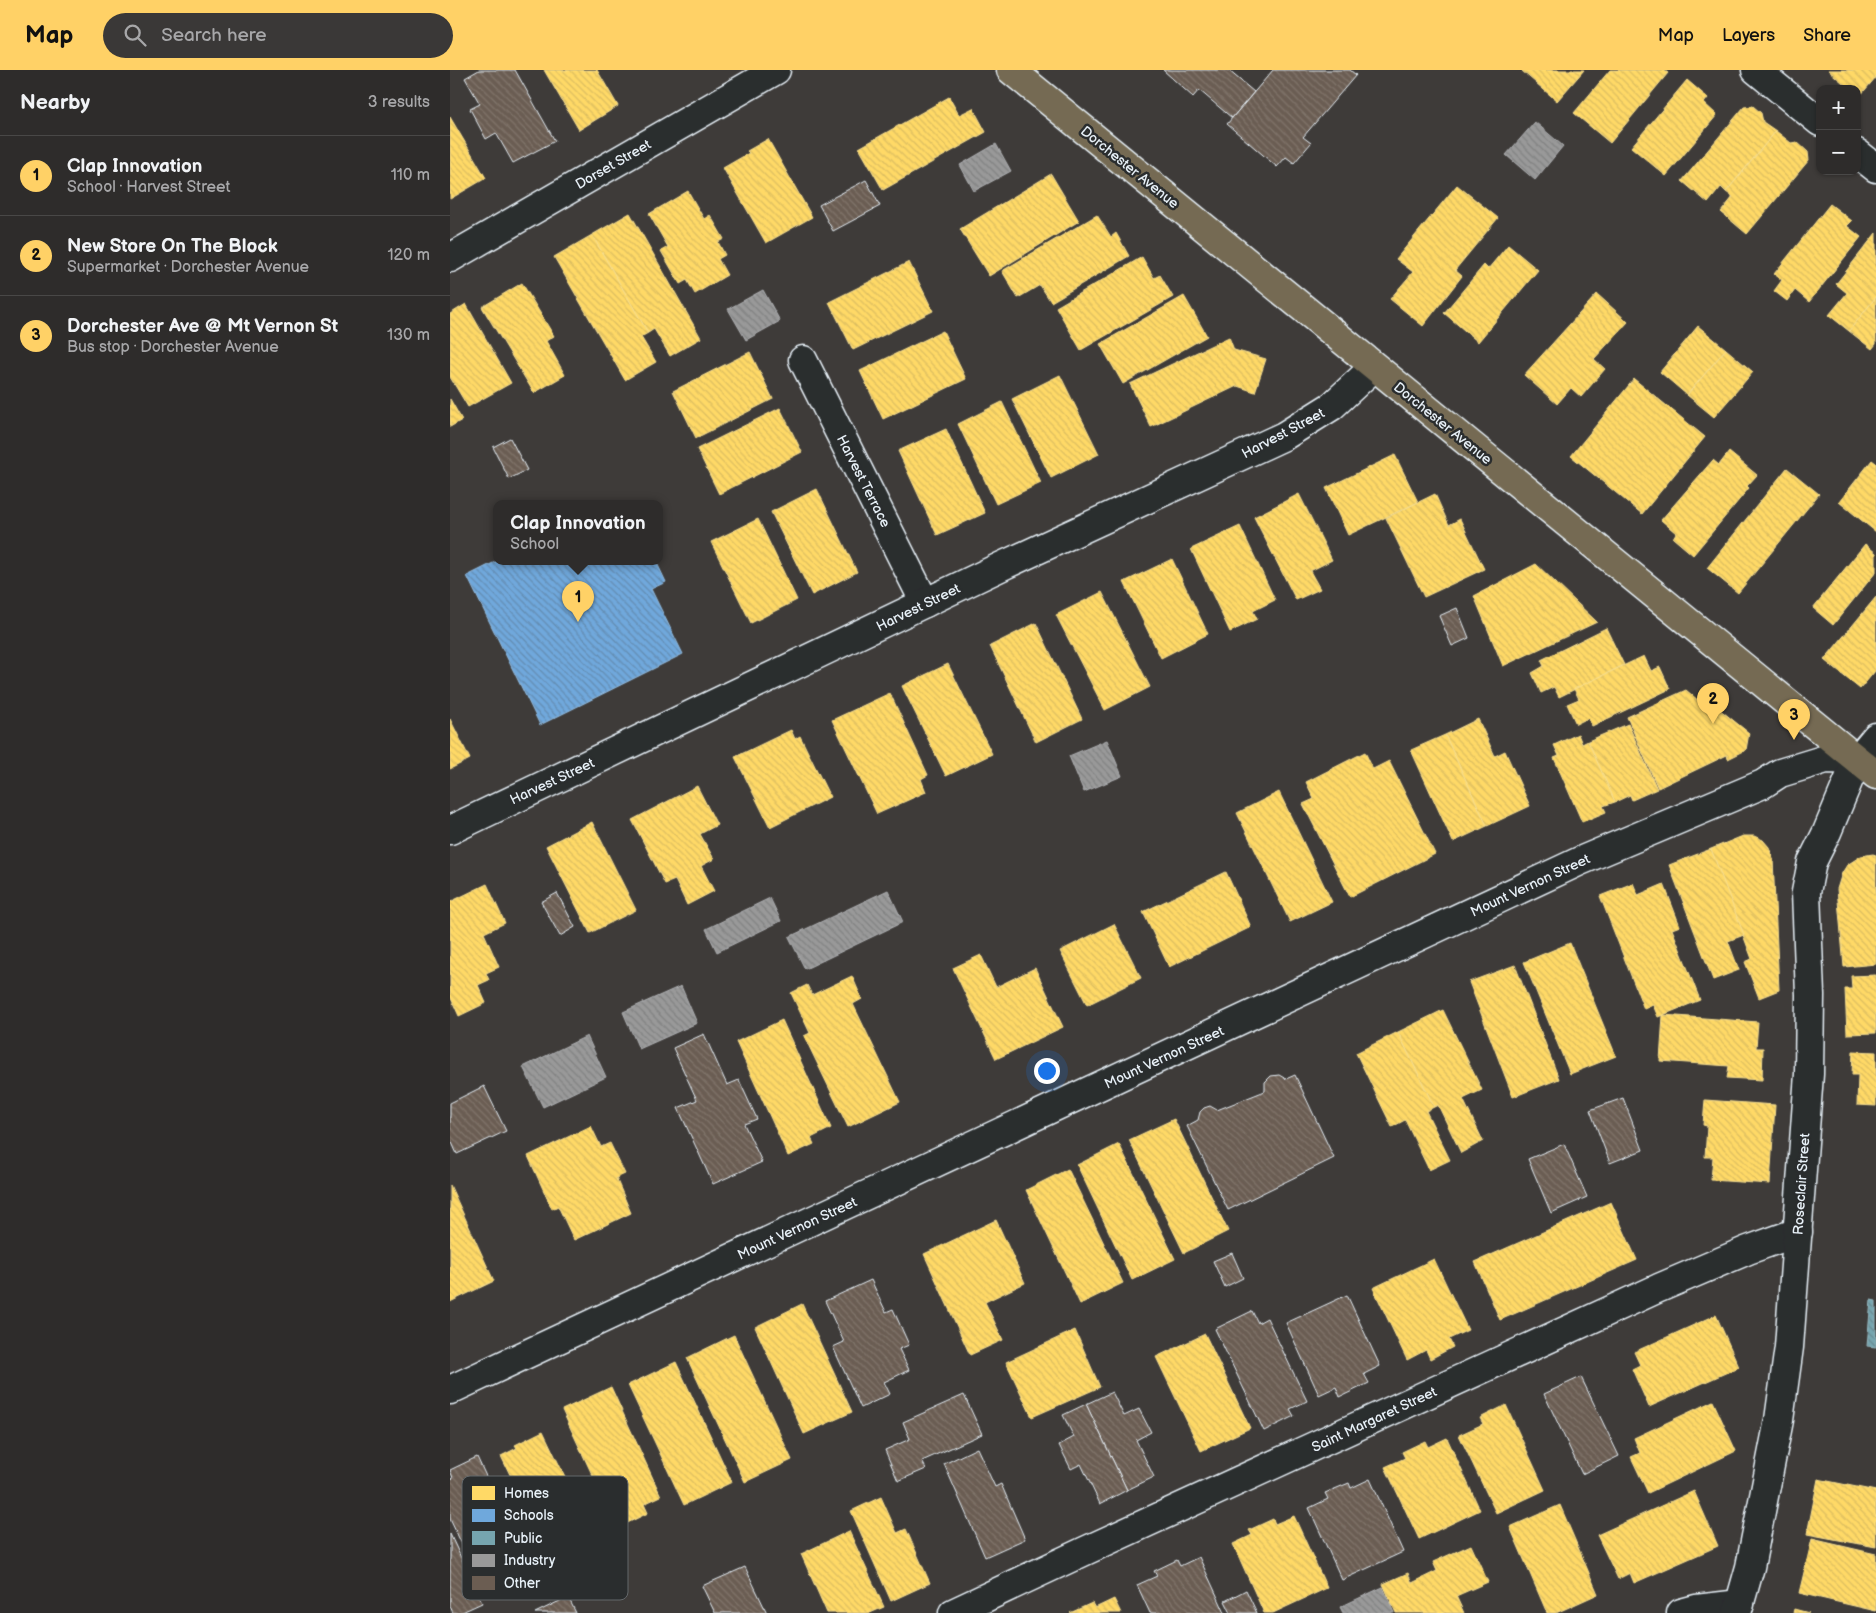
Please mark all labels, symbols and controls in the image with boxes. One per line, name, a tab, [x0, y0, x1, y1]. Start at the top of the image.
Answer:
search box	[103, 13, 453, 58]
text: Map	[25, 21, 73, 50]
icon: search	[121, 21, 149, 49]
text: Search here	[161, 24, 267, 47]
text: Map	[1658, 25, 1694, 46]
text: Layers	[1722, 25, 1775, 46]
text: Share	[1803, 25, 1851, 46]
map controls	[1816, 85, 1861, 175]
button: +	[1816, 85, 1861, 130]
text: Nearby	[20, 90, 90, 115]
text: 3 results	[368, 93, 430, 112]
street label: Dorchester Avenue	[1077, 123, 1182, 212]
button: −	[1816, 130, 1861, 175]
street label: Dorset Street	[572, 136, 655, 193]
text: Clap Innovation	[67, 155, 202, 178]
text: 1	[33, 166, 39, 185]
text: 110 m	[391, 166, 430, 185]
text: School · Harvest Street	[67, 178, 231, 197]
text: New Store On The Block	[67, 235, 278, 258]
text: 2	[31, 246, 41, 265]
text: 120 m	[387, 246, 430, 265]
text: Supermarket · Dorchester Avenue	[67, 258, 309, 277]
text: Dorchester Ave @ Mt Vernon St	[67, 315, 338, 338]
text: 3	[31, 326, 41, 345]
text: 130 m	[387, 326, 430, 345]
text: Bus stop · Dorchester Avenue	[67, 338, 279, 357]
street label: Dorchester Avenue	[1390, 379, 1495, 468]
street label: Harvest Street	[1239, 404, 1328, 462]
street label: Harvest Terrace	[833, 432, 894, 530]
popup	[493, 500, 663, 565]
text: Clap Innovation	[510, 512, 646, 535]
text: School	[510, 535, 559, 554]
street label: Harvest Street	[873, 580, 964, 635]
pin: 1	[562, 581, 594, 622]
pin: 2	[1697, 683, 1729, 724]
pin: 3	[1778, 699, 1810, 740]
street label: Harvest Street	[507, 754, 598, 808]
street label: Mount Vernon Street	[1468, 850, 1593, 921]
street label: Mount Vernon Street	[1102, 1022, 1227, 1093]
your location	[1034, 1058, 1060, 1084]
street label: Roseclair Street	[1789, 1132, 1814, 1235]
street label: Mount Vernon Street	[735, 1193, 860, 1264]
street label: Saint Margaret Street	[1309, 1383, 1440, 1456]
legend	[462, 1476, 628, 1600]
text: Homes	[504, 1485, 549, 1502]
text: Schools	[504, 1507, 554, 1524]
text: Public	[504, 1530, 542, 1547]
text: Industry	[504, 1552, 556, 1569]
text: Other	[504, 1575, 541, 1592]

